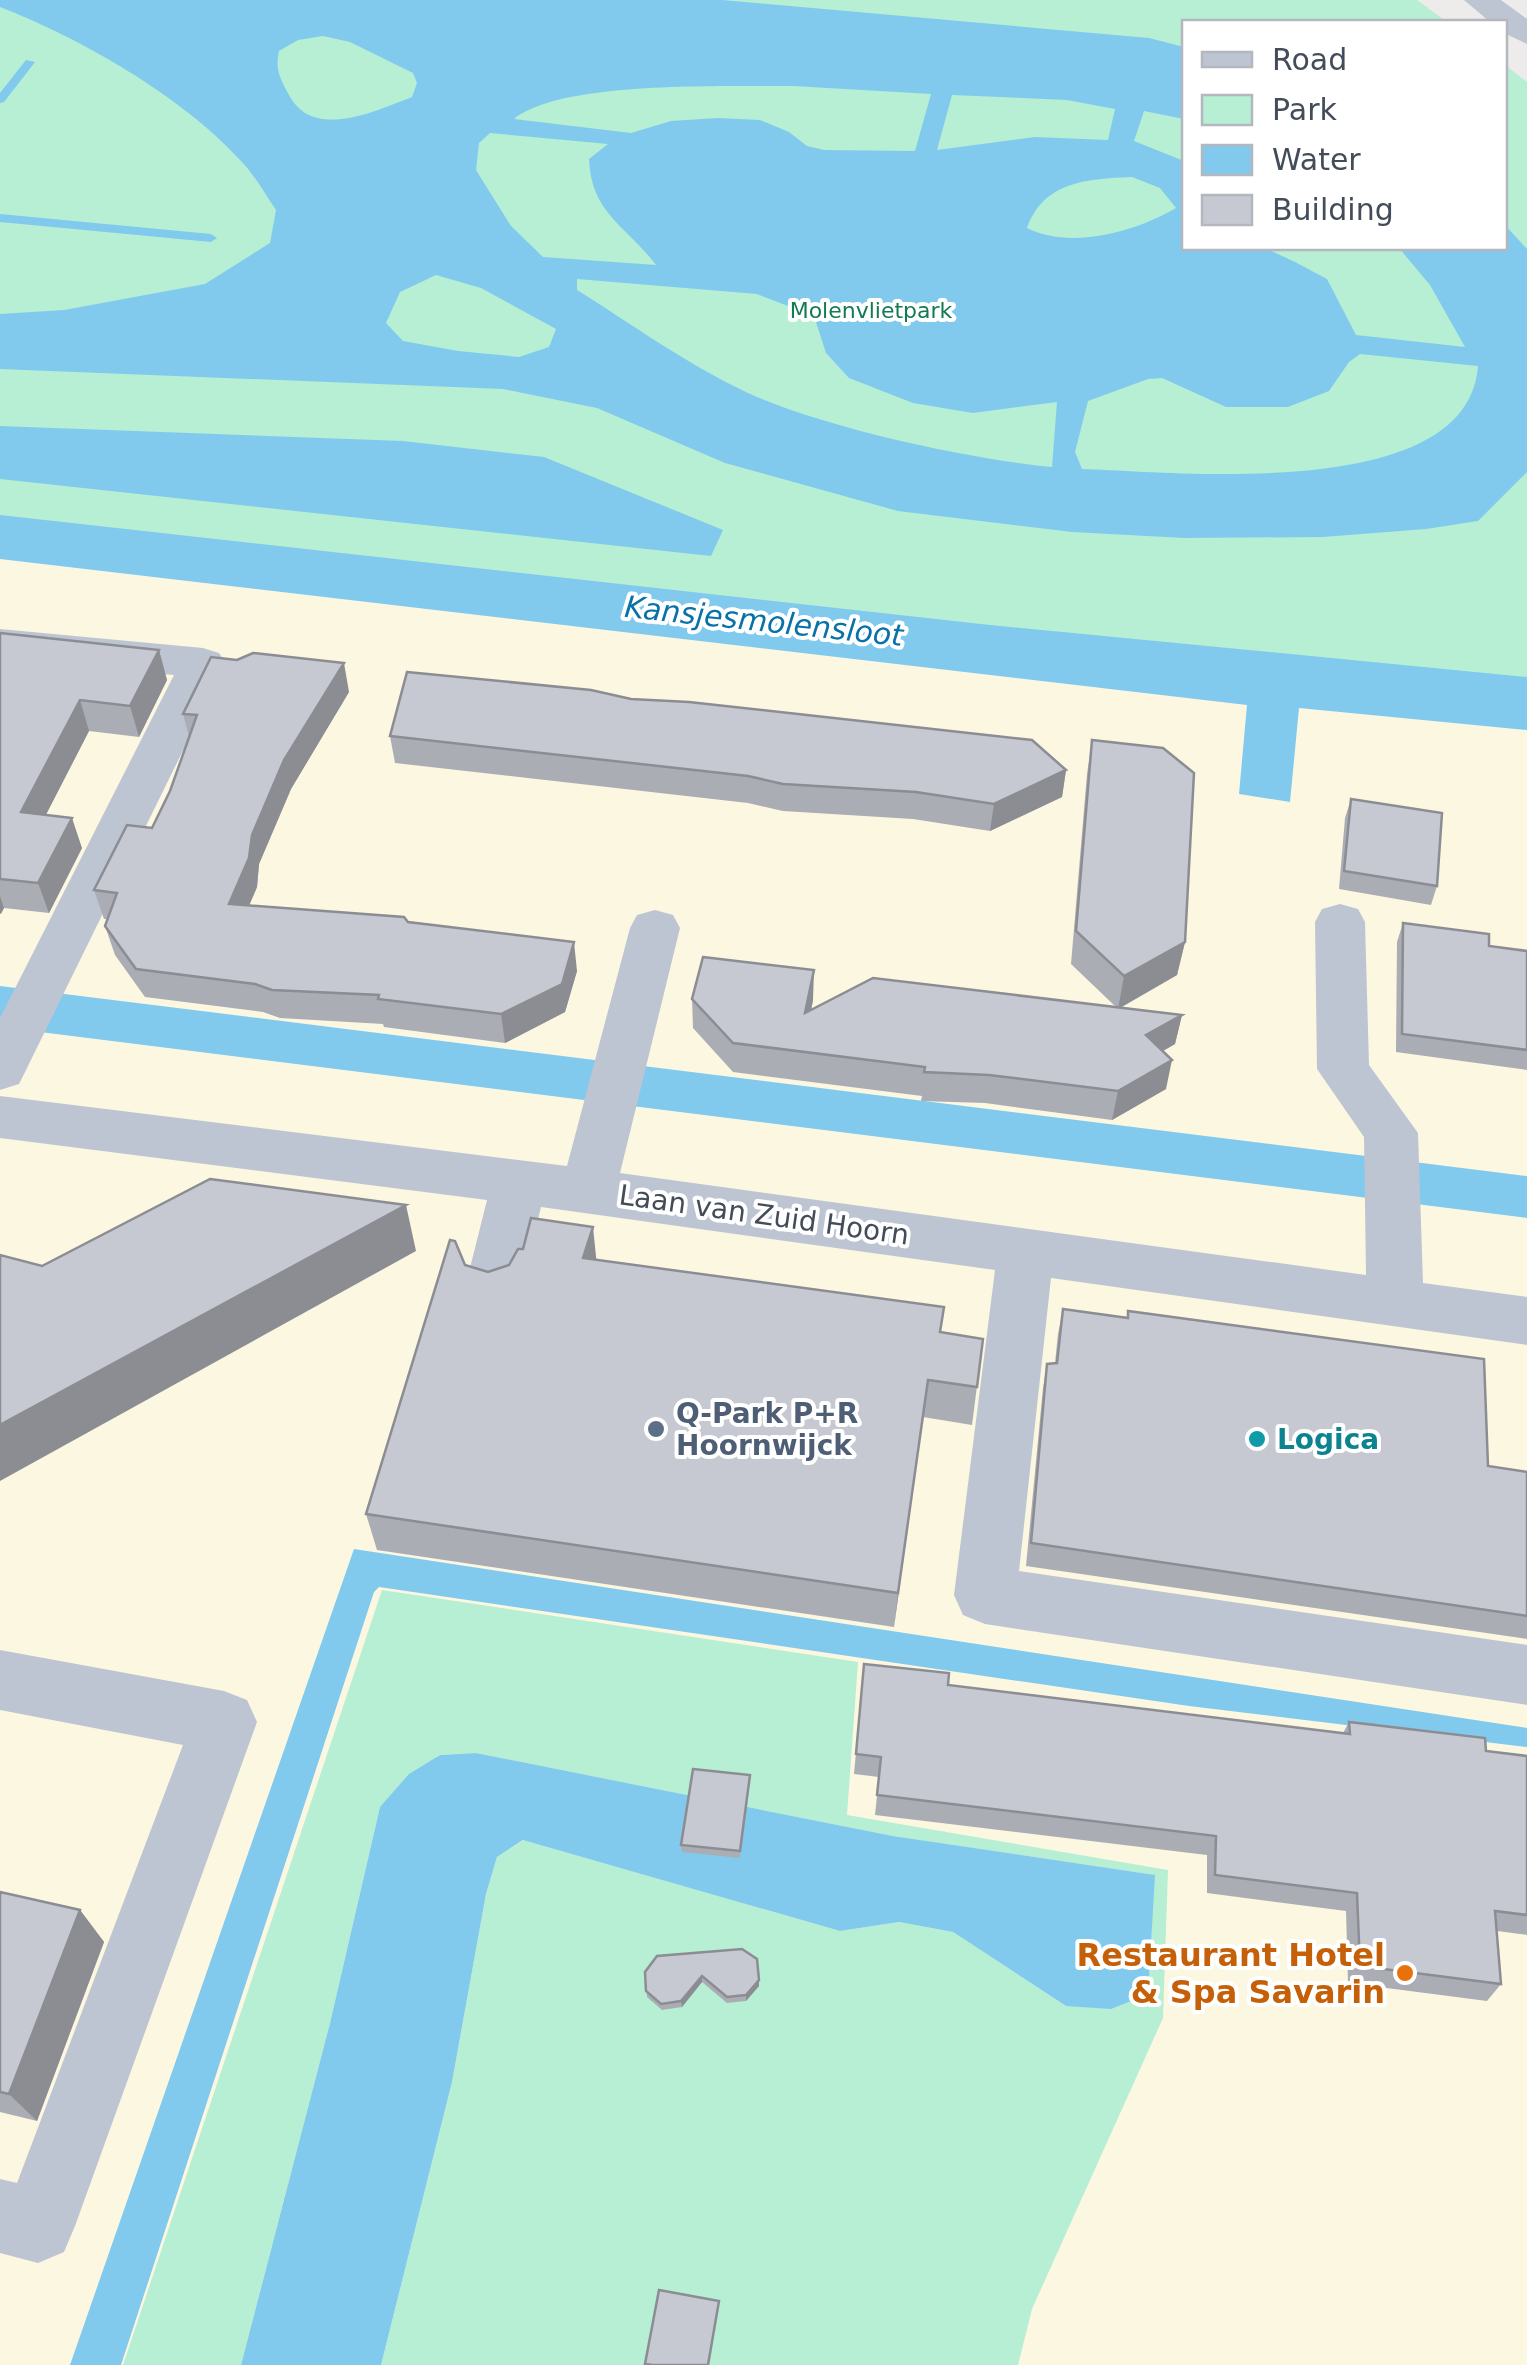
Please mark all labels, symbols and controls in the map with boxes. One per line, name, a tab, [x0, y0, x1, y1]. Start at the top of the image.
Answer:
legend	[1182, 20, 1507, 250]
text: Road	[1272, 42, 1347, 77]
text: Park	[1272, 92, 1337, 127]
text: Water	[1272, 142, 1361, 177]
text: Building	[1272, 192, 1394, 227]
park label: Molenvlietpark	[790, 298, 953, 323]
water label: Kansjesmolensloot	[623, 589, 906, 653]
street label: Laan van Zuid Hoorn	[617, 1178, 911, 1252]
place label: Q-Park P+R Hoornwijck	[676, 1397, 858, 1462]
marker: Q-Park P+R Hoornwijck	[645, 1418, 667, 1440]
place label: Logica	[1277, 1423, 1379, 1456]
marker: Logica	[1246, 1428, 1268, 1450]
place label: Restaurant Hotel & Spa Savarin	[1077, 1936, 1385, 2011]
marker: Restaurant Hotel & Spa Savarin	[1394, 1962, 1416, 1984]

